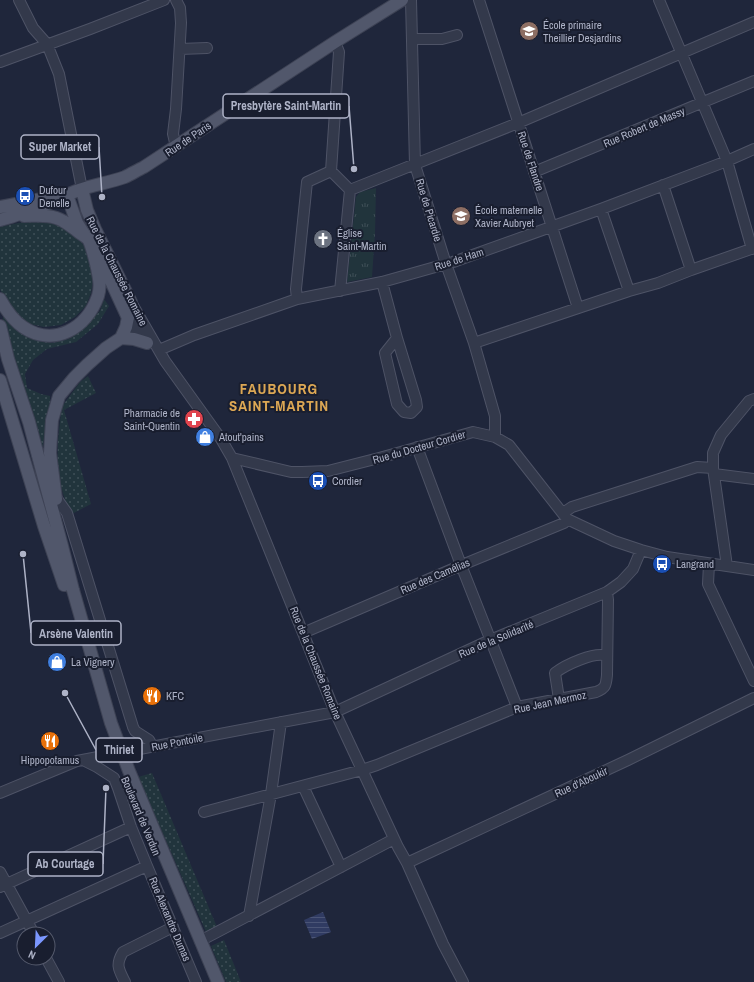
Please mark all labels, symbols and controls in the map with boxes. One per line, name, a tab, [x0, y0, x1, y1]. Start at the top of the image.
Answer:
place label: École primaire Theillier Desjardins	[543, 18, 622, 45]
school or university icon: École primaire Theillier Desjardins	[518, 20, 540, 42]
callout: Presbytère Saint-Martin	[223, 94, 349, 118]
text: Presbytère Saint-Martin	[231, 98, 341, 114]
street label: Rue Robert de Massy	[601, 103, 687, 150]
street label: Rue de Paris	[162, 118, 214, 160]
street label: Rue de Flandre	[515, 129, 547, 193]
callout: Super Market	[21, 135, 99, 159]
text: Super Market	[29, 139, 92, 155]
street label: Rue de Picardie	[413, 177, 445, 243]
place label: Dufour Denelle	[39, 183, 70, 210]
bus stop icon: Dufour Denelle	[14, 185, 36, 207]
place label: École maternelle Xavier Aubryet	[475, 203, 542, 230]
school or university icon: École maternelle Xavier Aubryet	[450, 205, 472, 227]
street label: Rue de la Chaussée Romaine	[83, 214, 151, 328]
place label: Église Saint-Martin	[337, 226, 387, 253]
church icon: Église Saint-Martin	[312, 228, 334, 250]
street label: Rue de Ham	[433, 245, 485, 273]
district label: FAUBOURG SAINT-MARTIN	[229, 378, 329, 416]
place label: Pharmacie de Saint-Quentin	[124, 406, 180, 433]
pharmacy icon: Pharmacie de Saint-Quentin	[183, 408, 205, 430]
shop icon: Atout'pains	[194, 426, 216, 448]
street label: Rue du Docteur Cordier	[371, 427, 467, 467]
place label: Atout'pains	[218, 430, 264, 444]
bus stop icon: Cordier	[307, 470, 329, 492]
place label: Cordier	[332, 474, 362, 488]
bus stop icon: Langrand	[651, 553, 673, 575]
street label: Rue des Camélias	[398, 555, 472, 597]
place label: Langrand	[676, 557, 714, 571]
street label: Rue de la Chaussée Romaine	[287, 604, 345, 722]
street label: Rue de la Solidarité	[457, 617, 535, 661]
callout: Arsène Valentin	[31, 621, 121, 645]
text: Arsène Valentin	[39, 626, 113, 642]
shop icon: La Vignery	[46, 651, 68, 673]
place label: La Vignery	[71, 655, 115, 669]
restaurant icon: KFC	[141, 685, 163, 707]
street label: Rue Jean Mermoz	[512, 687, 588, 717]
place label: KFC	[166, 689, 185, 703]
restaurant icon: Hippopotamus	[39, 730, 61, 752]
street label: Rue Pontoile	[150, 730, 204, 754]
callout: Thiriet	[96, 738, 142, 762]
text: Thiriet	[104, 742, 135, 758]
place label: Hippopotamus	[21, 753, 80, 767]
street label: Rue d'Aboukir	[552, 764, 610, 800]
street label: Boulevard de Verdun	[118, 774, 164, 858]
callout: Ab Courtage	[28, 852, 103, 876]
text: Ab Courtage	[35, 856, 95, 872]
street label: Rue Alexandre Dumas	[146, 875, 194, 964]
north arrow	[16, 926, 56, 966]
text: N	[26, 947, 38, 963]

